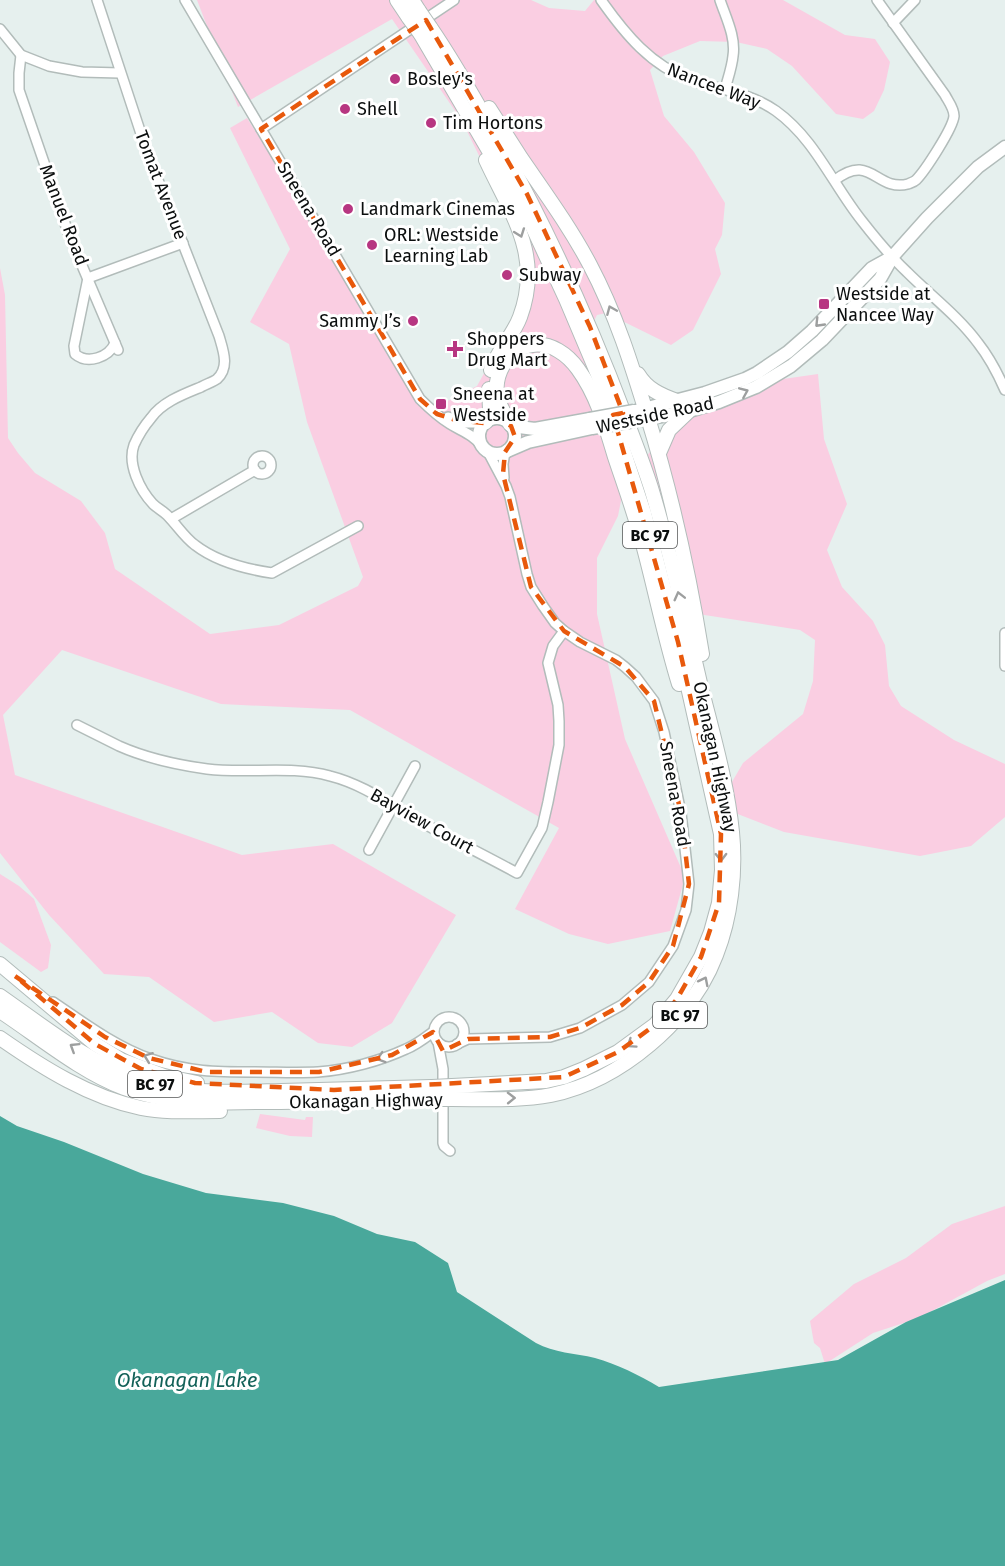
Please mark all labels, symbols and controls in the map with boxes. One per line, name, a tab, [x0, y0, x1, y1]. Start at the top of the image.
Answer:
street label: Nancee Way	[664, 58, 764, 114]
place label: Bosley's	[407, 68, 473, 90]
marker: Bosley's	[388, 72, 402, 86]
place label: Shell	[357, 98, 398, 120]
marker: Shell	[338, 102, 352, 116]
place label: Tim Hortons	[443, 112, 543, 134]
marker: Tim Hortons	[424, 116, 438, 130]
street label: Tomat Avenue	[130, 127, 192, 243]
street label: Sneena Road	[272, 158, 346, 260]
street label: Manuel Road	[35, 161, 93, 269]
place label: Landmark Cinemas	[360, 198, 515, 220]
marker: Landmark Cinemas	[341, 202, 355, 216]
place label: ORL: Westside Learning Lab	[384, 224, 499, 267]
one-way arrow	[513, 227, 525, 238]
marker: ORL: Westside Learning Lab	[365, 238, 379, 252]
place label: Subway	[519, 264, 581, 286]
marker: Subway	[500, 268, 514, 282]
place label: Westside at Nancee Way	[836, 283, 934, 326]
marker: Westside at Nancee Way	[817, 297, 831, 311]
one-way arrow	[606, 305, 618, 316]
place label: Sammy J’s	[319, 310, 401, 332]
marker: Sammy J’s	[406, 314, 420, 328]
one-way arrow	[816, 316, 827, 327]
place label: Shoppers Drug Mart	[467, 328, 548, 371]
marker: Shoppers Drug Mart	[448, 342, 462, 356]
place label: Sneena at Westside	[453, 383, 535, 426]
one-way arrow	[738, 387, 749, 399]
street label: Westside Road	[594, 392, 716, 438]
marker: Sneena at Westside	[434, 397, 448, 411]
road number: BC 97	[623, 522, 677, 548]
one-way arrow	[674, 591, 687, 601]
street label: Okanagan Highway	[688, 680, 742, 835]
street label: Sneena Road	[655, 740, 695, 848]
street label: Bayview Court	[366, 784, 478, 859]
one-way arrow	[715, 853, 728, 862]
one-way arrow	[696, 976, 708, 987]
road number: BC 97	[653, 1002, 707, 1028]
one-way arrow	[626, 1037, 637, 1048]
one-way arrow	[70, 1043, 81, 1054]
one-way arrow	[376, 1051, 387, 1063]
one-way arrow	[143, 1052, 154, 1065]
road number: BC 97	[128, 1071, 182, 1097]
street label: Okanagan Highway	[289, 1089, 443, 1113]
one-way arrow	[506, 1092, 515, 1104]
water label: Okanagan Lake	[117, 1368, 257, 1392]

